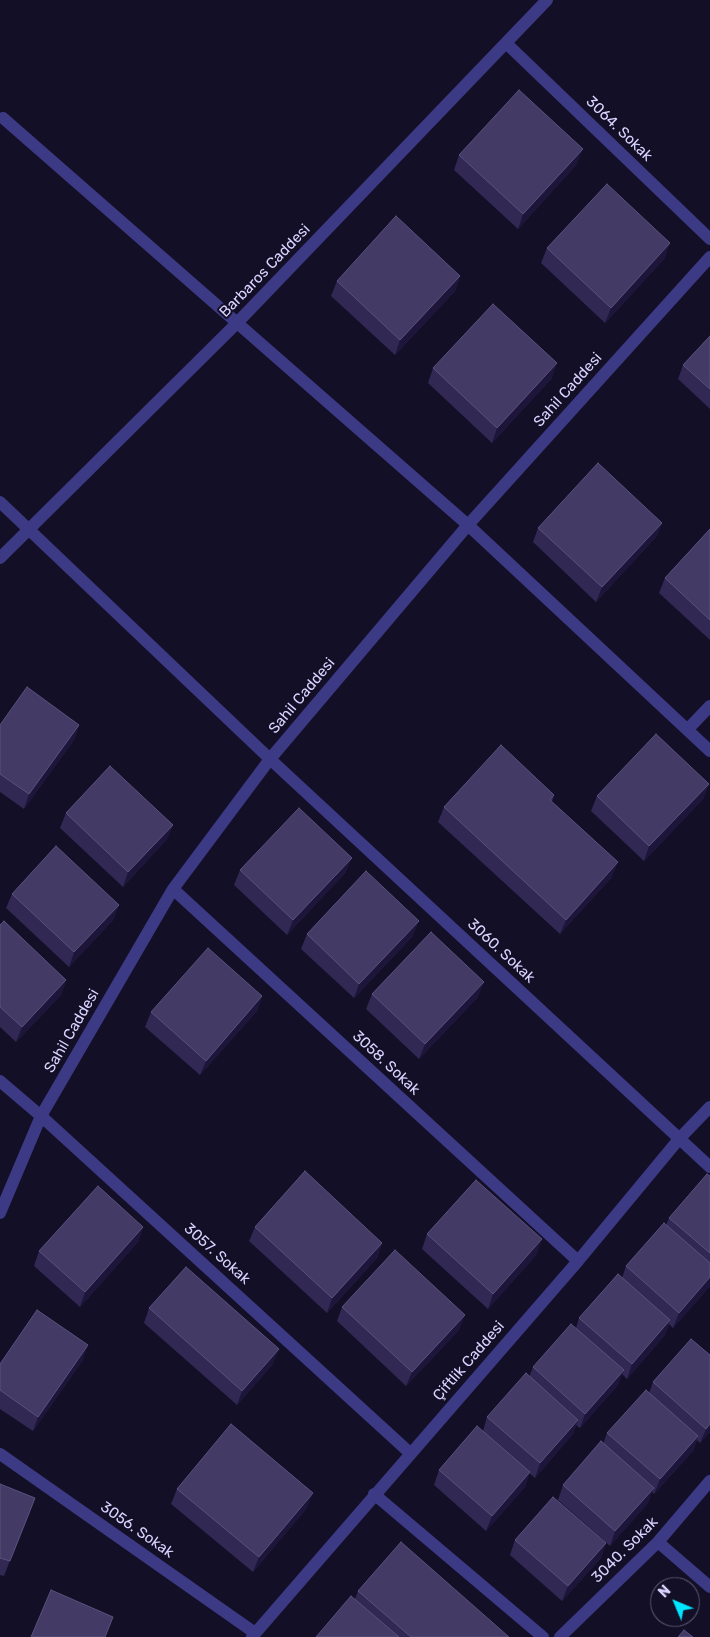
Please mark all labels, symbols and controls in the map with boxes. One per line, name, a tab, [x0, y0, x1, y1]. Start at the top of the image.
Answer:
street label: 3064. Sokak	[582, 93, 656, 165]
street label: Barbaros Caddesi	[216, 221, 314, 321]
street label: Sahil Caddesi	[530, 349, 606, 431]
street label: Sahil Caddesi	[265, 654, 339, 738]
street label: 3060. Sokak	[463, 915, 539, 987]
street label: Sahil Caddesi	[41, 986, 103, 1076]
street label: 3058. Sokak	[348, 1027, 424, 1099]
street label: 3057. Sokak	[180, 1219, 254, 1289]
street label: Çiftlik Caddesi	[429, 1317, 509, 1405]
street label: 3056. Sokak	[97, 1498, 177, 1562]
street label: 3040. Sokak	[588, 1513, 662, 1587]
north arrow	[650, 1577, 700, 1627]
text: N	[655, 1582, 674, 1601]

